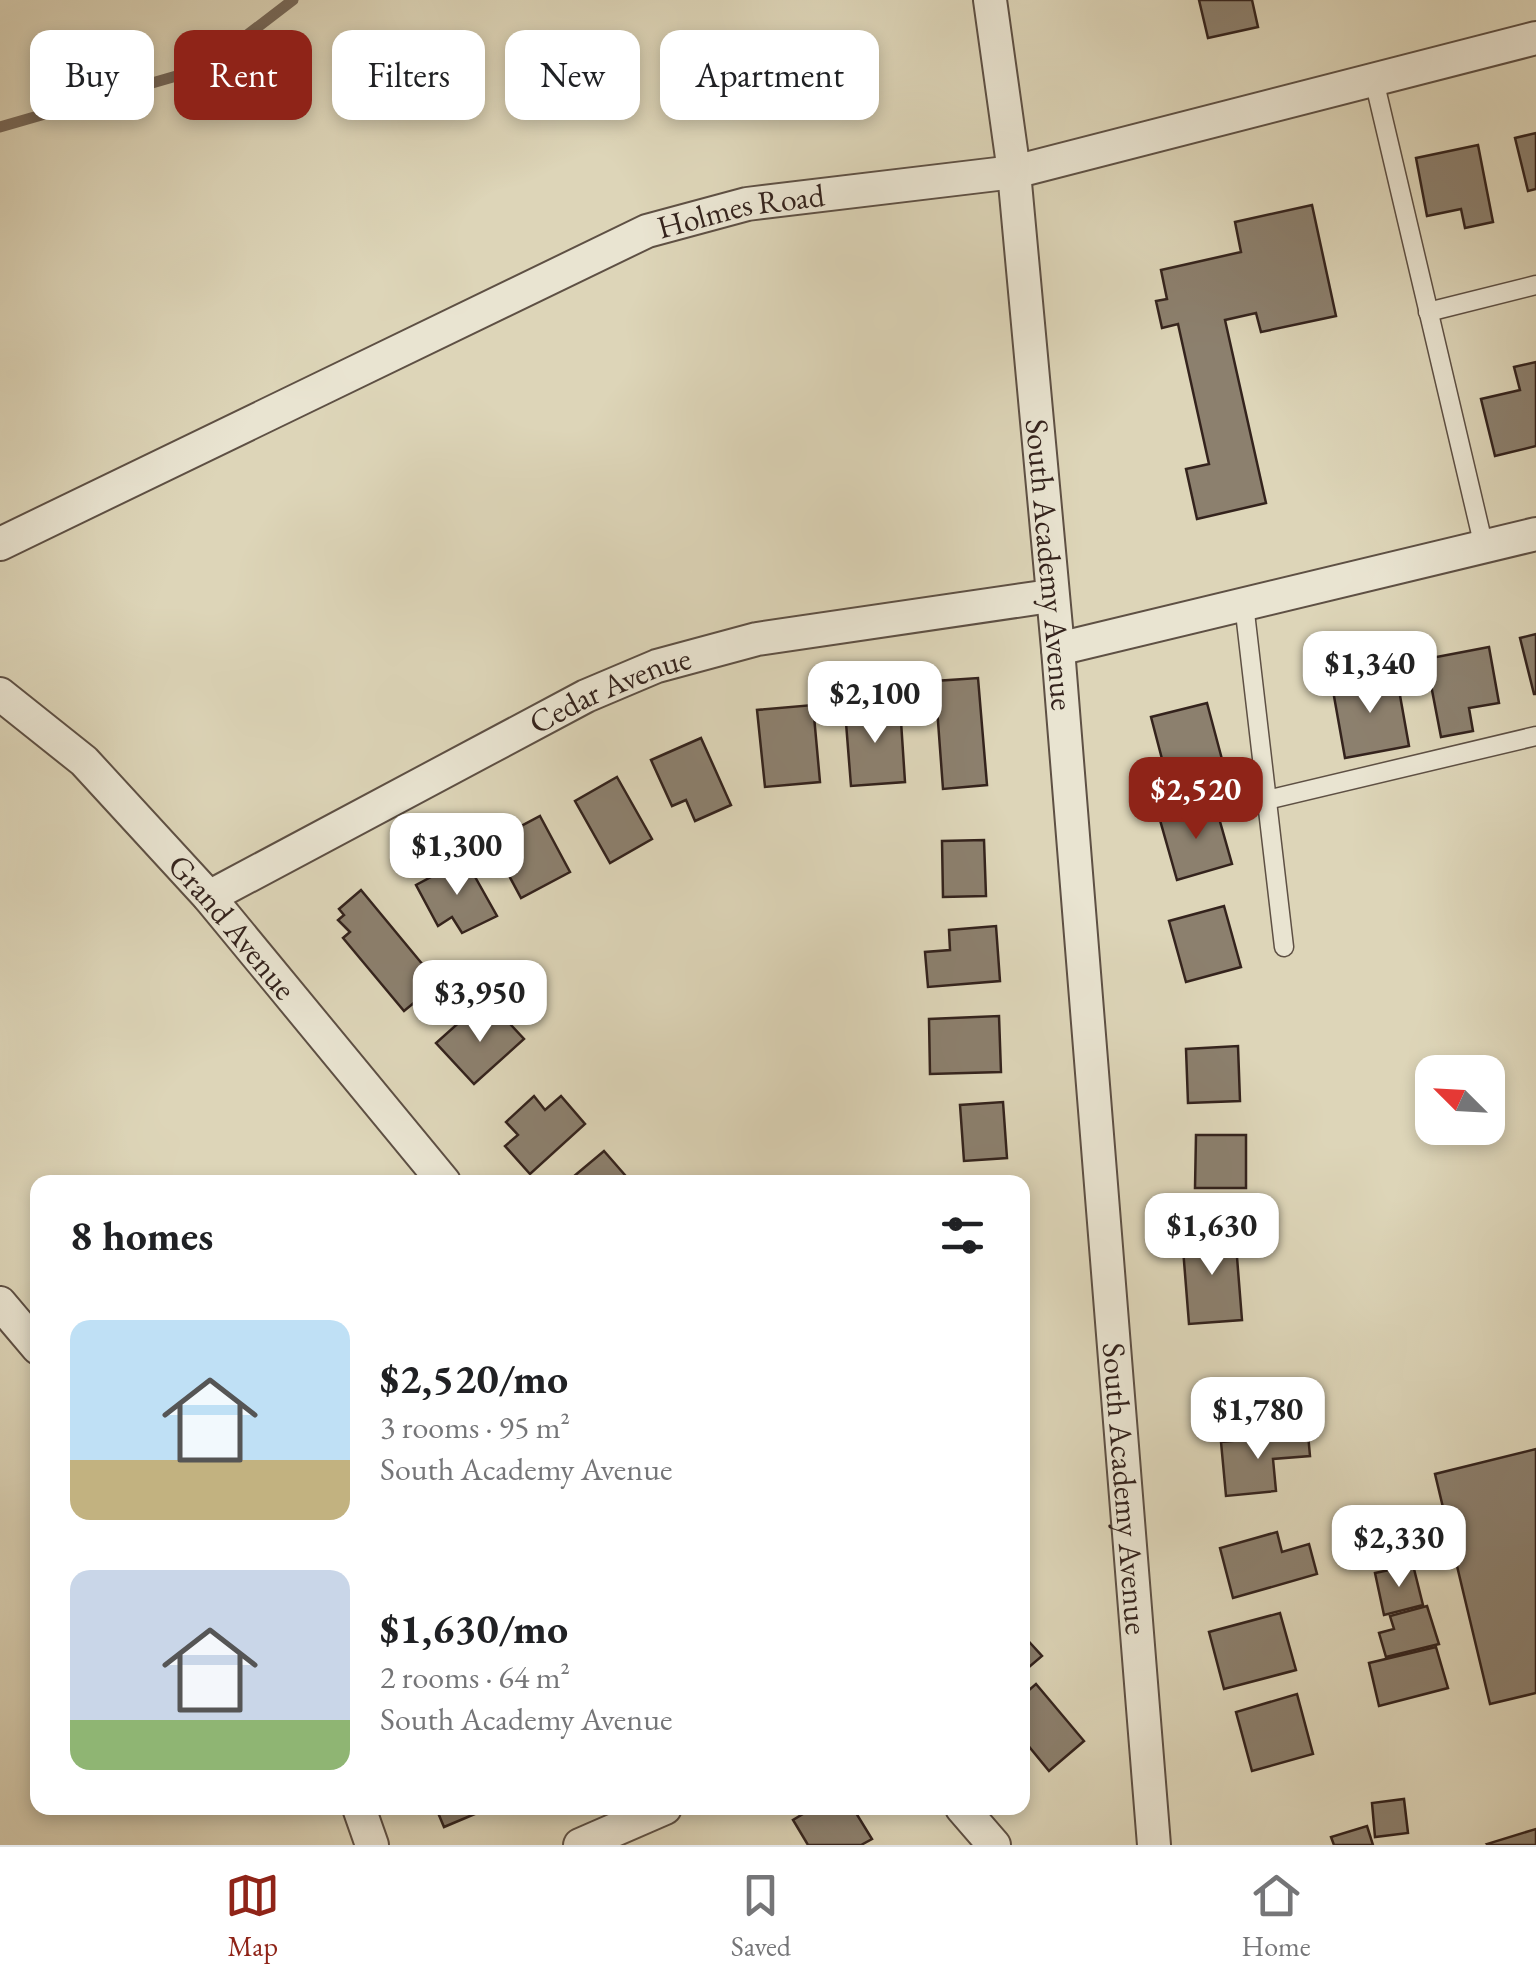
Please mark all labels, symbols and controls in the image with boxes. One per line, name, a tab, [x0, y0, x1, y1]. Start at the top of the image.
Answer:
chip: Buy	[30, 30, 154, 120]
chip: Rent	[174, 30, 312, 120]
chip: Filters	[332, 30, 485, 120]
chip: New	[505, 30, 640, 120]
chip: Apartment	[660, 30, 879, 120]
street label: Holmes Road	[652, 174, 827, 248]
street label: South Academy Avenue	[1016, 417, 1084, 712]
pin: $1,340	[1289, 631, 1451, 716]
street label: Cedar Avenue	[522, 637, 695, 744]
text: $1,340	[1325, 642, 1415, 684]
pin: $2,100	[794, 661, 956, 746]
text: $2,100	[830, 672, 920, 714]
pin: $2,520	[1115, 757, 1277, 842]
text: $2,520	[1151, 768, 1241, 810]
pin: $1,300	[376, 813, 538, 898]
text: $1,300	[412, 824, 502, 866]
street label: Grand Avenue	[159, 845, 306, 1008]
pin: $3,950	[399, 960, 561, 1045]
text: $3,950	[435, 971, 525, 1013]
north arrow	[1415, 1055, 1505, 1145]
map controls	[1415, 1055, 1505, 1145]
pin: $1,630	[1131, 1193, 1293, 1278]
text: $1,630	[1167, 1204, 1257, 1246]
text: 8 homes	[70, 1208, 213, 1263]
icon: filters	[935, 1208, 990, 1263]
street label: South Academy Avenue	[1093, 1341, 1158, 1636]
text: $2,520/mo	[380, 1351, 568, 1406]
icon: home	[150, 1360, 270, 1480]
pin: $1,780	[1177, 1377, 1339, 1462]
text: $1,780	[1213, 1388, 1303, 1430]
text: 3 rooms · 95 m²	[380, 1406, 570, 1448]
text: South Academy Avenue	[380, 1448, 673, 1490]
pin: $2,330	[1318, 1505, 1480, 1590]
text: $2,330	[1354, 1516, 1444, 1558]
text: $1,630/mo	[380, 1601, 568, 1656]
icon: home	[150, 1610, 270, 1730]
text: 2 rooms · 64 m²	[380, 1656, 570, 1698]
text: South Academy Avenue	[380, 1698, 673, 1740]
tab: Map	[225, 1868, 280, 1964]
tab: Saved	[731, 1868, 791, 1964]
tab: Home	[1241, 1868, 1311, 1964]

